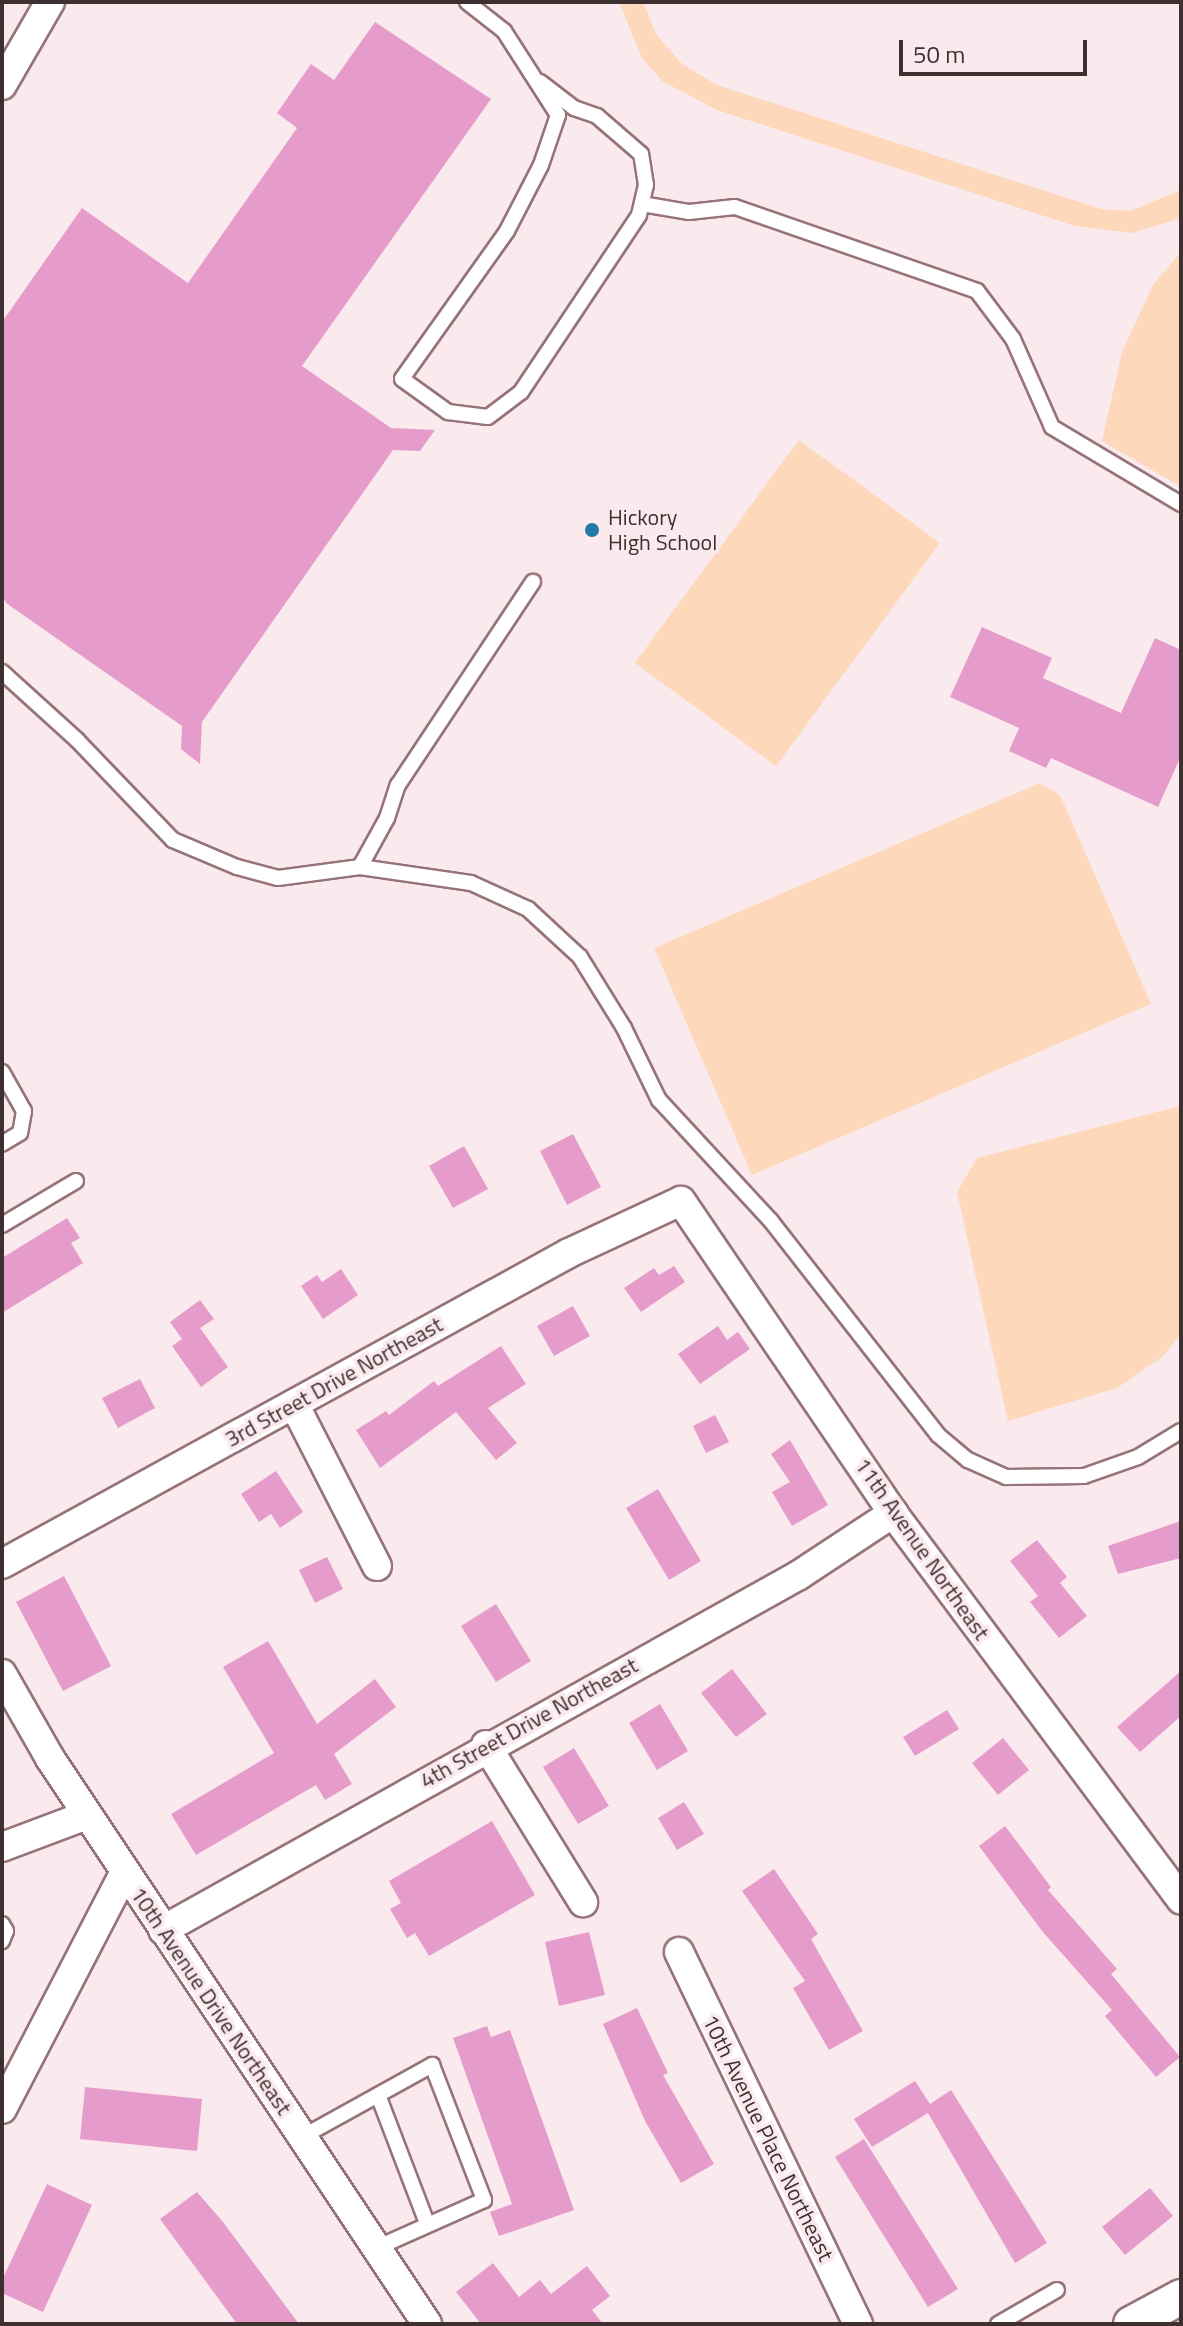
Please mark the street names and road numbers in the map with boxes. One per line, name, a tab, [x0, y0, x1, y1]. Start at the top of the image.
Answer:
street label: 3rd Street Drive Northeast	[221, 1311, 447, 1453]
street label: 11th Avenue Northeast	[849, 1453, 995, 1645]
street label: 4th Street Drive Northeast	[416, 1652, 642, 1794]
street label: 10th Avenue Drive Northeast	[125, 1882, 297, 2120]
street label: 10th Avenue Place Northeast	[697, 2010, 839, 2266]

